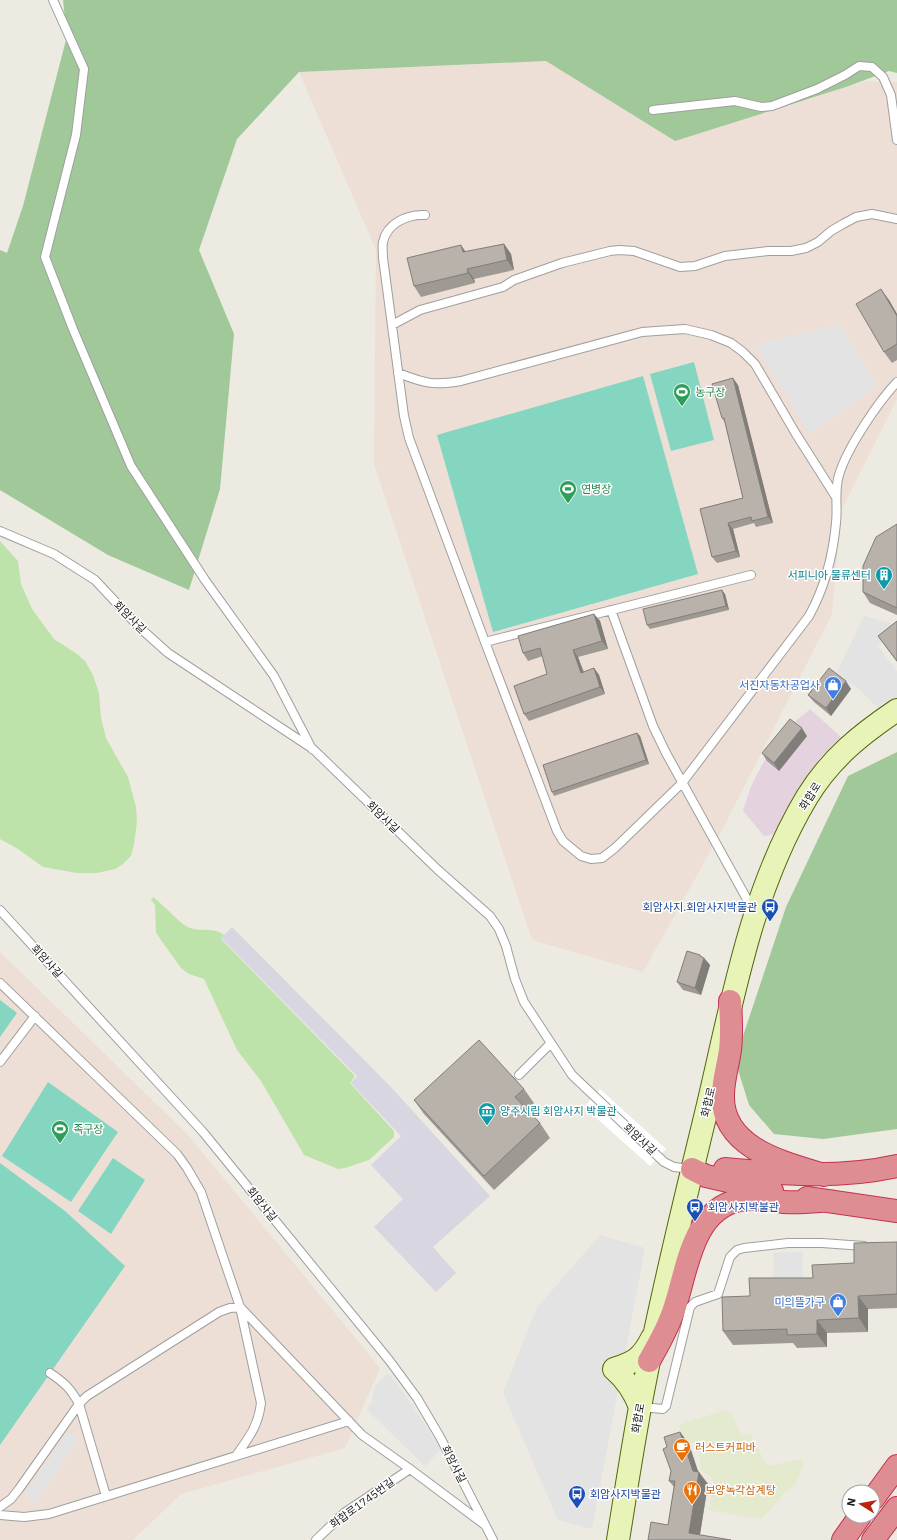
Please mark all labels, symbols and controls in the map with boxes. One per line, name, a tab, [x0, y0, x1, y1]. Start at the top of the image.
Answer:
sports icon: 농구장	[672, 382, 692, 407]
place label: 농구장	[695, 385, 725, 399]
sports icon: 연병장	[558, 479, 578, 504]
place label: 연병장	[581, 482, 611, 496]
building icon: 서피니아 물류센터	[874, 565, 894, 590]
place label: 서피니아 물류센터	[787, 568, 871, 582]
street label: 회암사길	[111, 598, 149, 636]
shop icon: 서진자동차공업사	[823, 675, 843, 700]
place label: 서진자동차공업사	[739, 678, 820, 692]
street label: 화합로	[796, 779, 824, 813]
street label: 회암사길	[364, 798, 402, 836]
bus stop icon: 회암사지.회암사지박물관	[760, 897, 780, 922]
place label: 회암사지.회암사지박물관	[643, 900, 757, 914]
street label: 회암사길	[28, 941, 66, 981]
street label: 화합로	[698, 1086, 718, 1118]
museum icon: 양주시립 회암사지 박물관	[477, 1101, 497, 1126]
place label: 양주시립 회암사지 박물관	[500, 1104, 617, 1118]
sports icon: 족구장	[50, 1119, 70, 1144]
street label: 회암사길	[620, 1120, 660, 1158]
place label: 족구장	[73, 1122, 103, 1136]
street label: 회암사길	[244, 1184, 280, 1224]
bus stop icon: 회암사지박불관	[685, 1197, 705, 1222]
place label: 회암사지박불관	[708, 1200, 779, 1214]
shop icon: 미의뜰가구	[828, 1292, 848, 1317]
place label: 미의뜰가구	[774, 1295, 825, 1309]
street label: 화합로	[628, 1402, 648, 1434]
cafe icon: 러스트커피바	[672, 1437, 692, 1462]
place label: 러스트커피바	[695, 1440, 756, 1454]
street label: 회암사길	[439, 1443, 469, 1485]
street label: 화합로1745번길	[327, 1475, 397, 1531]
restaurant icon: 보양녹각삼계탕	[682, 1480, 702, 1505]
place label: 보양녹각삼계탕	[705, 1483, 776, 1497]
bus stop icon: 회암사지박물관	[567, 1484, 587, 1509]
north arrow	[841, 1484, 881, 1524]
place label: 회암사지박물관	[590, 1487, 661, 1501]
text: N	[844, 1497, 859, 1507]

